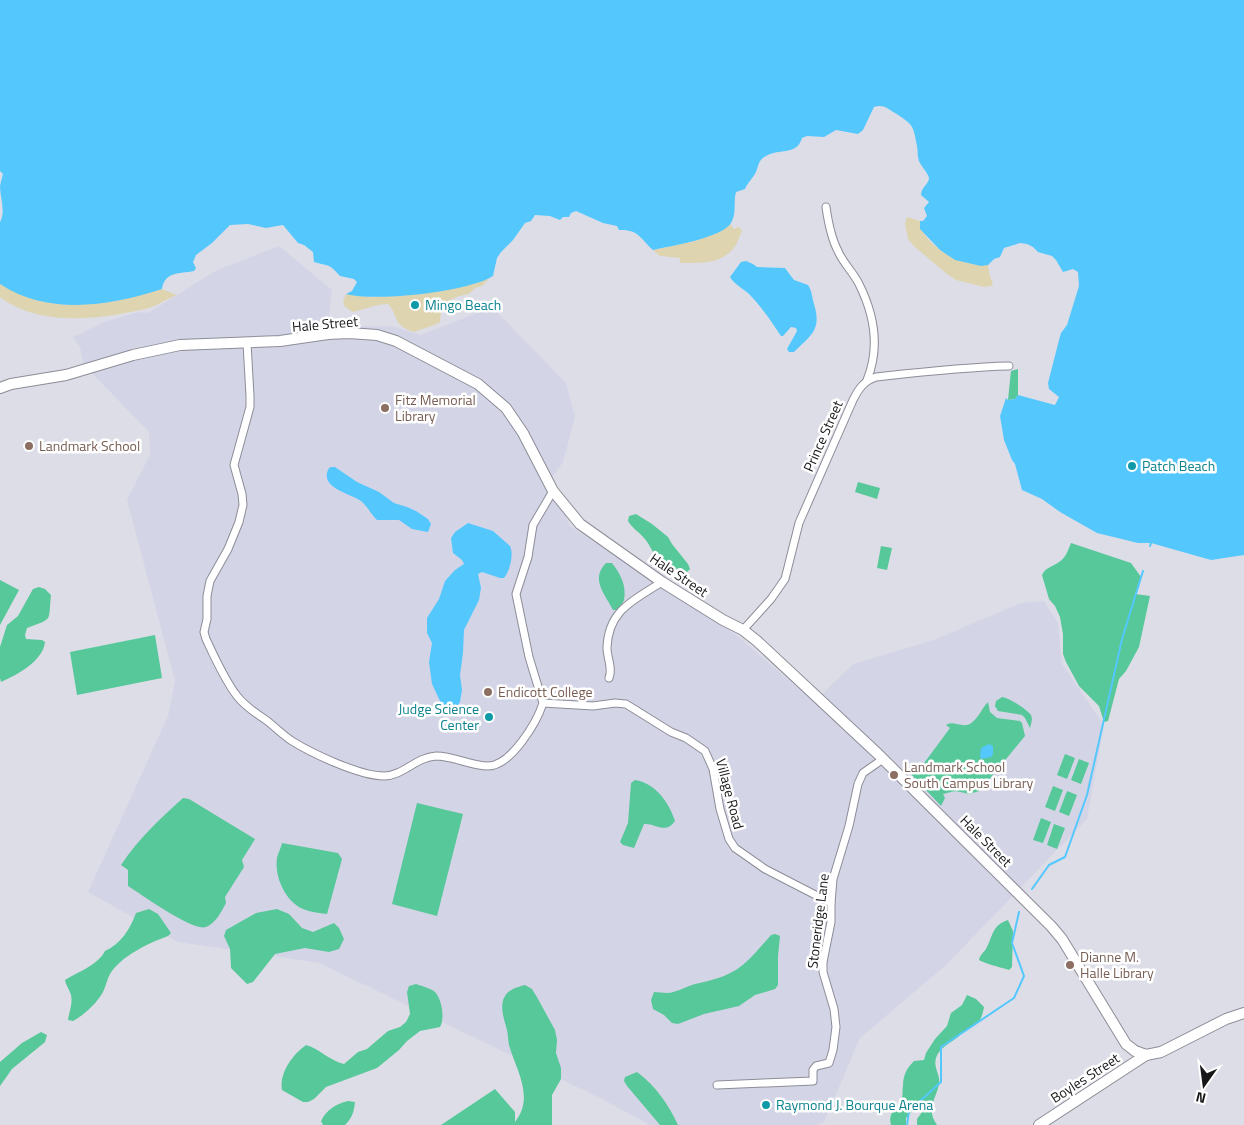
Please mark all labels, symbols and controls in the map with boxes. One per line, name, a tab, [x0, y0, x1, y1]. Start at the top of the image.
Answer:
place label: Mingo Beach	[425, 294, 501, 315]
marker: Mingo Beach	[409, 299, 421, 311]
street label: Hale Street	[291, 310, 359, 337]
place label: Fitz Memorial Library	[395, 389, 476, 426]
street label: Prince Street	[797, 397, 848, 475]
marker: Fitz Memorial Library	[379, 402, 391, 414]
place label: Landmark School	[39, 435, 140, 456]
marker: Landmark School	[23, 440, 35, 452]
place label: Patch Beach	[1142, 455, 1215, 476]
marker: Patch Beach	[1126, 460, 1138, 472]
street label: Hale Street	[646, 547, 713, 602]
place label: Endicott College	[498, 681, 593, 702]
marker: Endicott College	[482, 686, 494, 698]
place label: Judge Science Center	[398, 698, 479, 735]
marker: Judge Science Center	[483, 711, 495, 723]
street label: Village Road	[711, 756, 750, 832]
place label: Landmark School South Campus Library	[904, 756, 1033, 793]
marker: Landmark School South Campus Library	[888, 769, 900, 781]
street label: Hale Street	[956, 810, 1017, 871]
street label: Stoneridge Lane	[801, 872, 834, 970]
place label: Dianne M. Halle Library	[1080, 946, 1154, 983]
marker: Dianne M. Halle Library	[1064, 959, 1076, 971]
street label: Boyles Street	[1046, 1047, 1123, 1108]
north arrow	[1179, 1060, 1229, 1110]
text: N	[1193, 1087, 1208, 1109]
place label: Raymond J. Bourque Arena	[776, 1094, 933, 1115]
marker: Raymond J. Bourque Arena	[760, 1099, 772, 1111]

